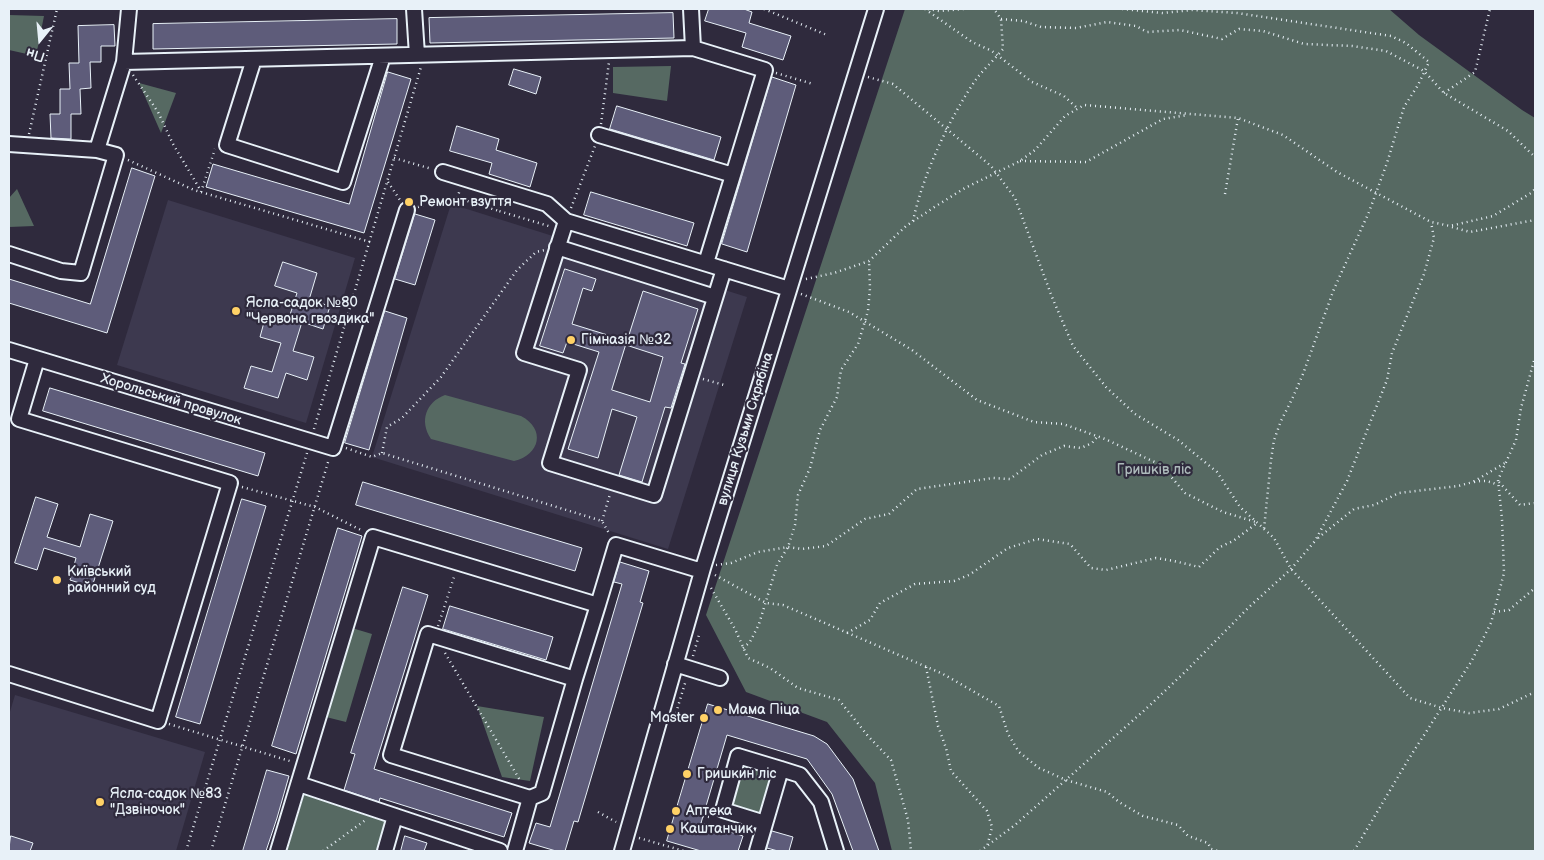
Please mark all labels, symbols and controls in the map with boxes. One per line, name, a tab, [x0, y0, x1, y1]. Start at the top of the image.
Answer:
north arrow	[15, 15, 65, 65]
text: Пн	[24, 44, 47, 66]
place label: Ремонт взуття	[419, 194, 512, 210]
marker: Ремонт взуття	[403, 196, 415, 208]
place label: Ясла-садок №80 "Червона гвоздика"	[246, 295, 375, 328]
marker: Ясла-садок №80 "Червона гвоздика"	[230, 305, 242, 317]
place label: Гімназія №32	[581, 332, 671, 348]
marker: Гімназія №32	[565, 334, 577, 346]
street label: вулиця Кузьми Скрябіна	[715, 350, 777, 508]
street label: Хорольський провулок	[99, 371, 243, 429]
park label: Гришків ліс	[1117, 462, 1191, 478]
place label: Київський районний суд	[67, 564, 156, 596]
marker: Київський районний суд	[51, 574, 63, 586]
place label: Мама Піца	[728, 702, 800, 718]
marker: Мама Піца	[712, 704, 724, 716]
place label: Master	[650, 710, 694, 726]
marker: Master	[698, 712, 710, 724]
place label: Гришкин ліс	[697, 766, 776, 782]
marker: Гришкин ліс	[681, 768, 693, 780]
place label: Ясла-садок №83 "Дзвіночок"	[110, 786, 222, 819]
marker: Ясла-садок №83 "Дзвіночок"	[94, 796, 106, 808]
place label: Аптека	[686, 803, 732, 819]
marker: Аптека	[670, 805, 682, 817]
place label: Каштанчик	[680, 821, 753, 837]
marker: Каштанчик	[664, 823, 676, 835]

